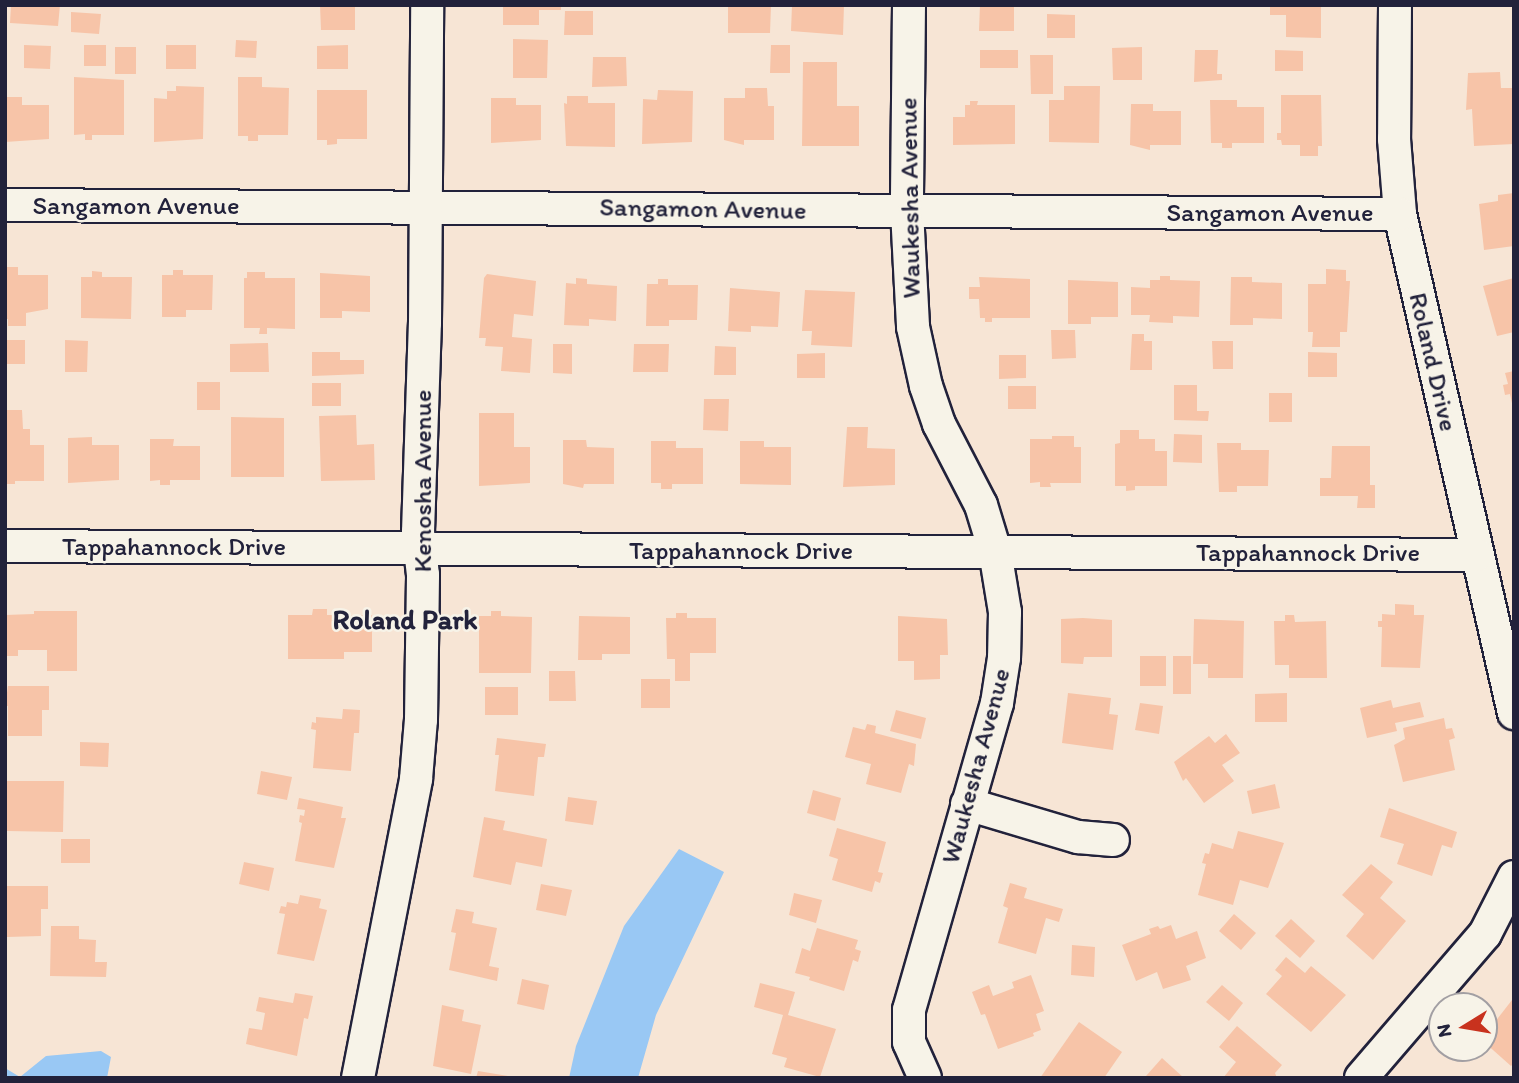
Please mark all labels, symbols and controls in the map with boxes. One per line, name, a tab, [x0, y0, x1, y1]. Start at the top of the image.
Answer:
street label: Waukesha Avenue	[893, 97, 927, 299]
street label: Sangamon Avenue	[33, 190, 239, 222]
street label: Sangamon Avenue	[600, 192, 806, 226]
street label: Sangamon Avenue	[1167, 197, 1373, 229]
street label: Roland Drive	[1402, 290, 1464, 434]
street label: Kenosha Avenue	[407, 390, 439, 572]
street label: Tappahannock Drive	[62, 531, 286, 563]
street label: Tappahannock Drive	[629, 535, 853, 567]
street label: Tappahannock Drive	[1196, 537, 1420, 569]
district label: Roland Park	[333, 602, 477, 636]
street label: Waukesha Avenue	[935, 665, 1017, 867]
north arrow	[1428, 992, 1498, 1062]
text: N	[1431, 1022, 1456, 1039]

